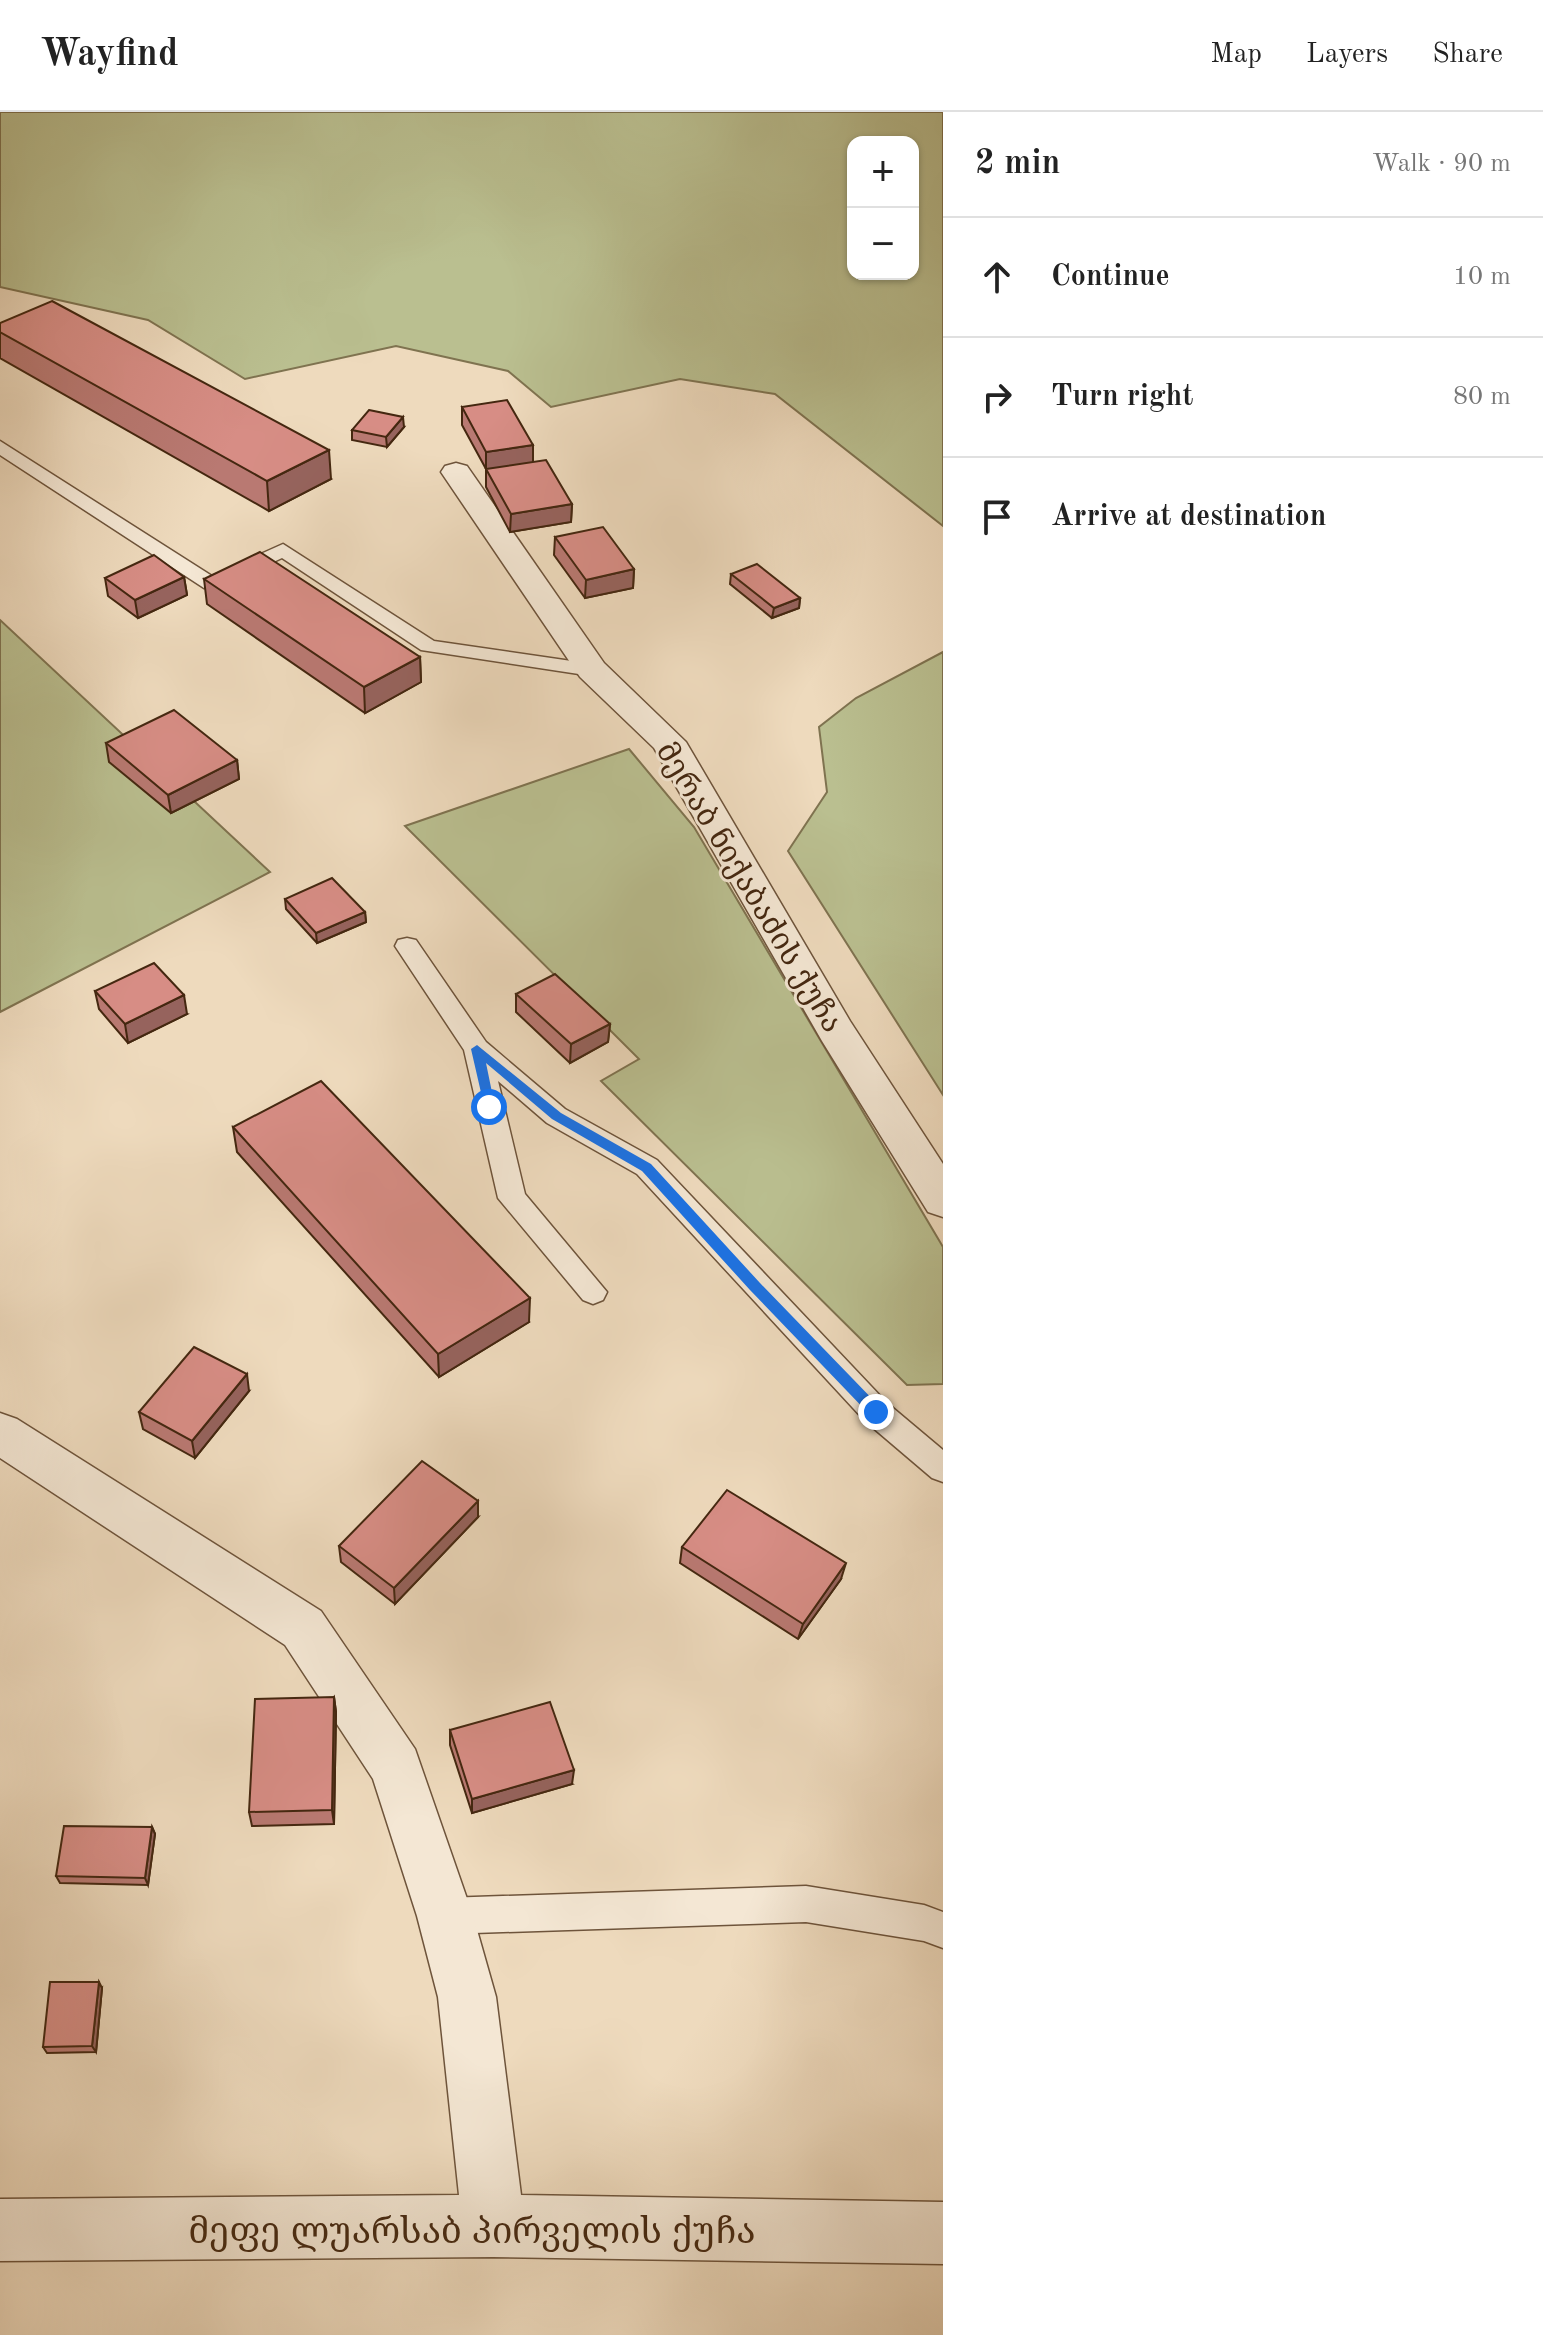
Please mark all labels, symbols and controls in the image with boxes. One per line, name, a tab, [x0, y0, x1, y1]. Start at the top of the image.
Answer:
text: Wayfind	[40, 36, 178, 74]
text: Map	[1210, 41, 1262, 69]
text: Layers	[1306, 41, 1388, 69]
text: Share	[1432, 41, 1503, 69]
map controls	[847, 136, 919, 280]
button: +	[847, 136, 919, 208]
text: 2 min	[975, 147, 1060, 181]
text: Walk · 90 m	[1372, 151, 1511, 177]
button: −	[847, 208, 919, 280]
icon: ahead	[975, 255, 1019, 299]
text: Continue	[1051, 262, 1170, 292]
text: 10 m	[1453, 264, 1511, 290]
icon: right	[975, 375, 1019, 419]
text: Turn right	[1051, 382, 1193, 412]
text: 80 m	[1453, 384, 1511, 410]
icon: arrive	[975, 495, 1019, 539]
text: Arrive at destination	[1051, 502, 1326, 532]
street label: მერაბ ნიქაბაძის ქუჩა	[649, 737, 848, 1039]
route start	[471, 1089, 507, 1125]
route end	[858, 1394, 894, 1430]
street label: მეფე ლუარსაბ პირველის ქუჩა	[188, 2215, 756, 2252]

